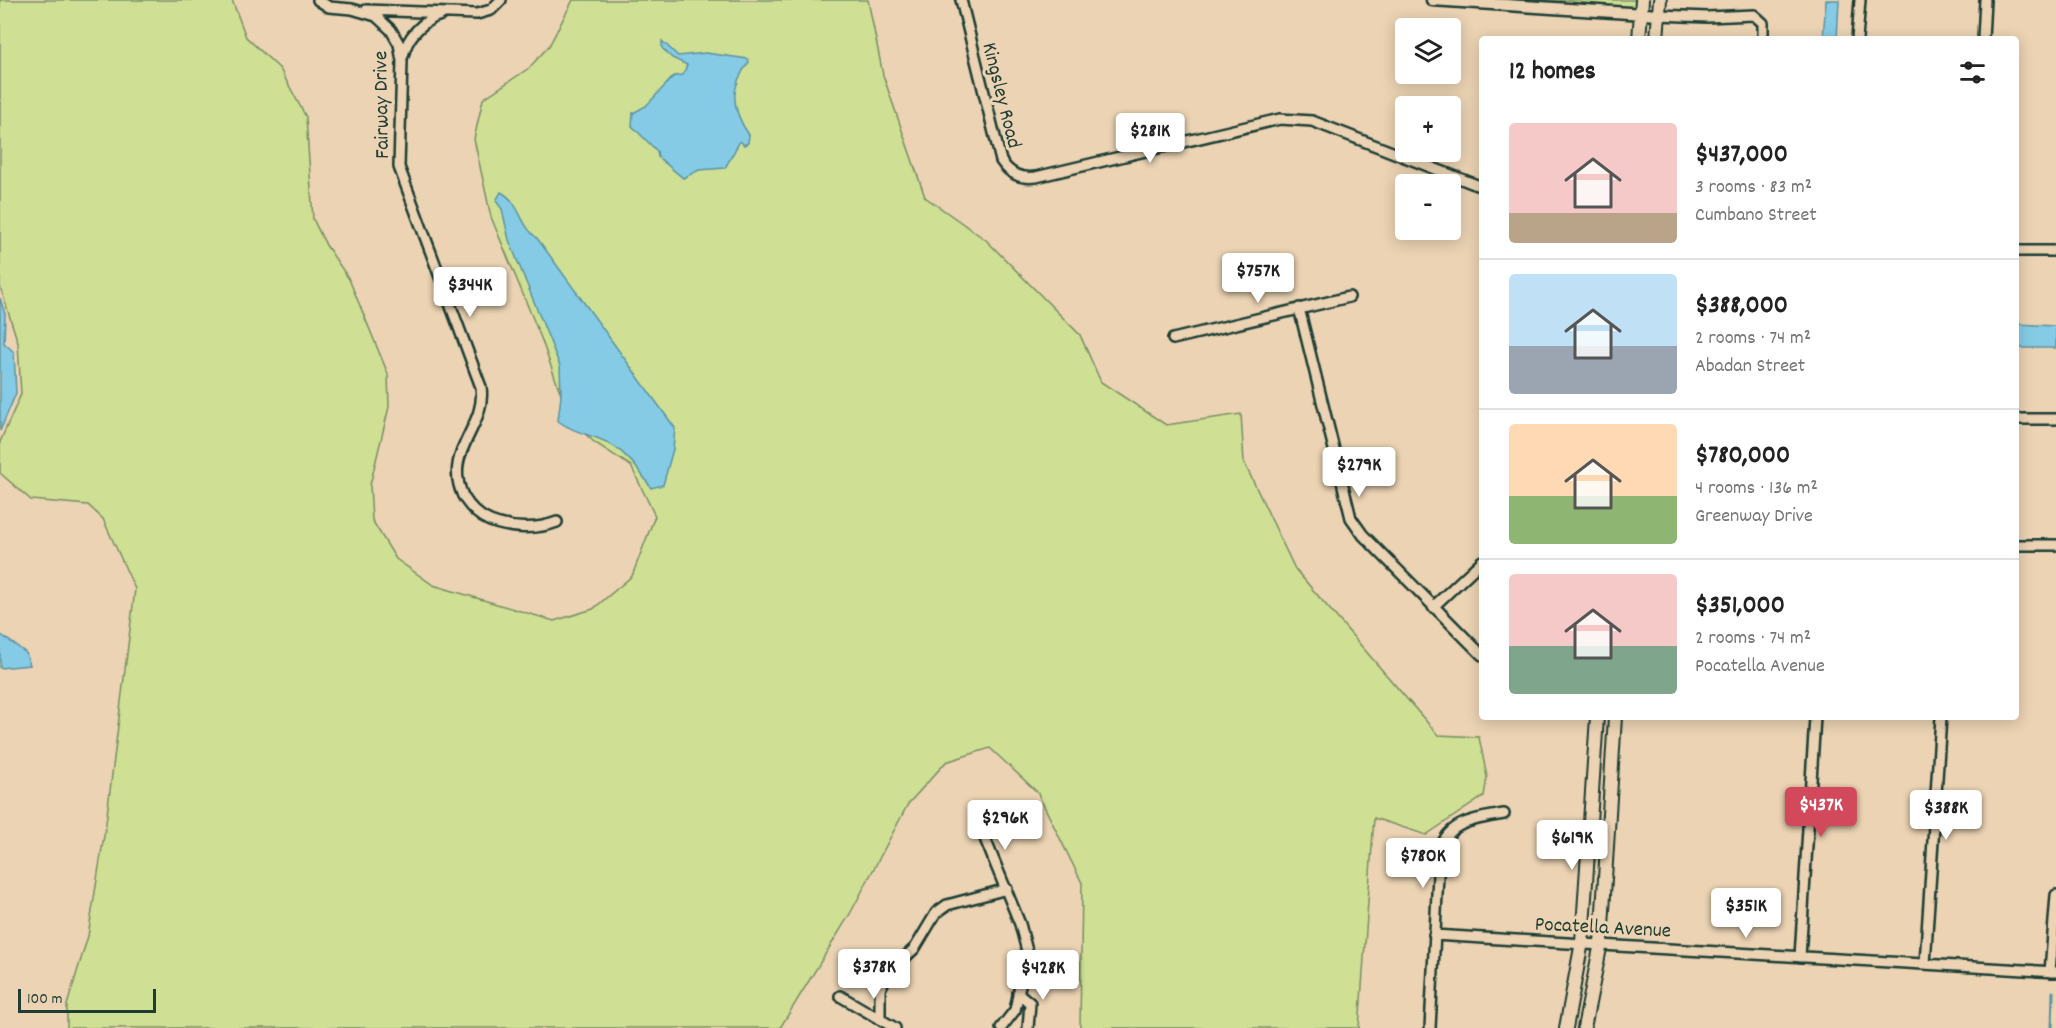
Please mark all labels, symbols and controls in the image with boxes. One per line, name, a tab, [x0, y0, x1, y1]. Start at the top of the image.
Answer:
map controls	[1395, 18, 1461, 240]
button: layers	[1395, 18, 1461, 84]
street label: Kingsley Road	[972, 40, 1028, 152]
street label: Fairway Drive	[367, 51, 399, 159]
text: 12 homes	[1509, 54, 1596, 91]
icon: filters	[1956, 56, 1989, 89]
button: +	[1395, 96, 1461, 162]
pin: $281K	[1108, 113, 1192, 164]
text: $281K	[1130, 118, 1170, 146]
text: $437,000	[1695, 137, 1788, 174]
icon: home	[1557, 147, 1629, 219]
button: −	[1395, 174, 1461, 240]
text: 3 rooms · 83 m²	[1695, 174, 1812, 202]
text: Cumbano Street	[1695, 202, 1817, 230]
pin: $757K	[1216, 253, 1300, 304]
text: $757K	[1236, 258, 1280, 286]
pin: $344K	[428, 267, 512, 318]
text: $344K	[448, 272, 492, 300]
text: $388,000	[1695, 288, 1788, 325]
icon: home	[1557, 298, 1629, 370]
text: 2 rooms · 74 m²	[1695, 325, 1811, 353]
text: Abadan Street	[1695, 353, 1805, 381]
text: $780,000	[1695, 438, 1790, 475]
pin: $279K	[1317, 447, 1401, 498]
icon: home	[1557, 448, 1629, 520]
text: $279K	[1337, 452, 1381, 480]
text: 4 rooms · 136 m²	[1695, 475, 1818, 503]
text: Greenway Drive	[1695, 503, 1813, 531]
text: $351,000	[1695, 588, 1785, 625]
icon: home	[1557, 598, 1629, 670]
text: 2 rooms · 74 m²	[1695, 625, 1811, 653]
text: Pocatella Avenue	[1695, 653, 1825, 681]
pin: $437K	[1779, 787, 1863, 838]
pin: $388K	[1904, 790, 1988, 841]
text: $437K	[1799, 792, 1843, 820]
text: $388K	[1924, 795, 1968, 823]
pin: $296K	[963, 800, 1047, 851]
text: $296K	[981, 805, 1029, 833]
pin: $619K	[1530, 820, 1614, 871]
text: $619K	[1551, 825, 1593, 853]
pin: $780K	[1381, 838, 1465, 889]
text: $780K	[1400, 843, 1446, 871]
pin: $351K	[1704, 888, 1788, 939]
text: $351K	[1725, 893, 1767, 921]
street label: Pocatella Avenue	[1534, 910, 1672, 948]
pin: $378K	[832, 949, 916, 1000]
pin: $428K	[1001, 950, 1085, 1001]
text: $378K	[852, 954, 896, 982]
text: $428K	[1021, 955, 1065, 983]
scale bar	[18, 986, 156, 1014]
text: 100 m	[27, 988, 63, 1011]

